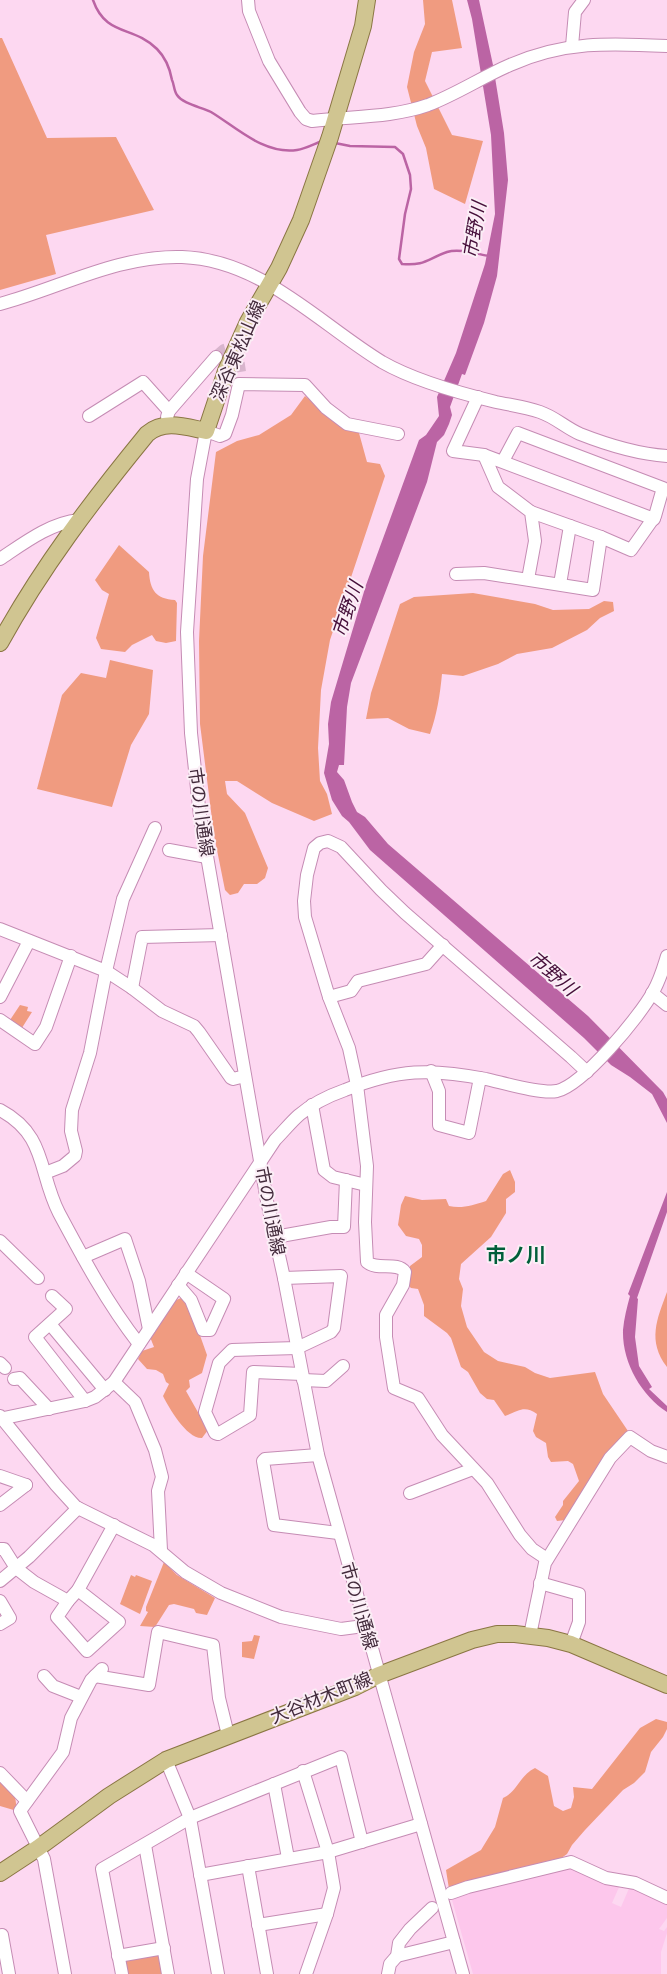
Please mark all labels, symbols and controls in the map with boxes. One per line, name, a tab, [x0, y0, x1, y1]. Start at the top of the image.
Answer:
water label: 市野川	[458, 198, 491, 260]
street label: 深谷東松山線	[206, 297, 269, 404]
water label: 市野川	[327, 577, 368, 640]
street label: 市の川通線	[185, 766, 218, 858]
water label: 市野川	[524, 946, 583, 1002]
street label: 市の川通線	[252, 1165, 289, 1257]
district label: 市ノ川	[486, 1243, 546, 1267]
street label: 市の川通線	[337, 1560, 382, 1652]
street label: 大谷材木町線	[267, 1668, 375, 1728]

